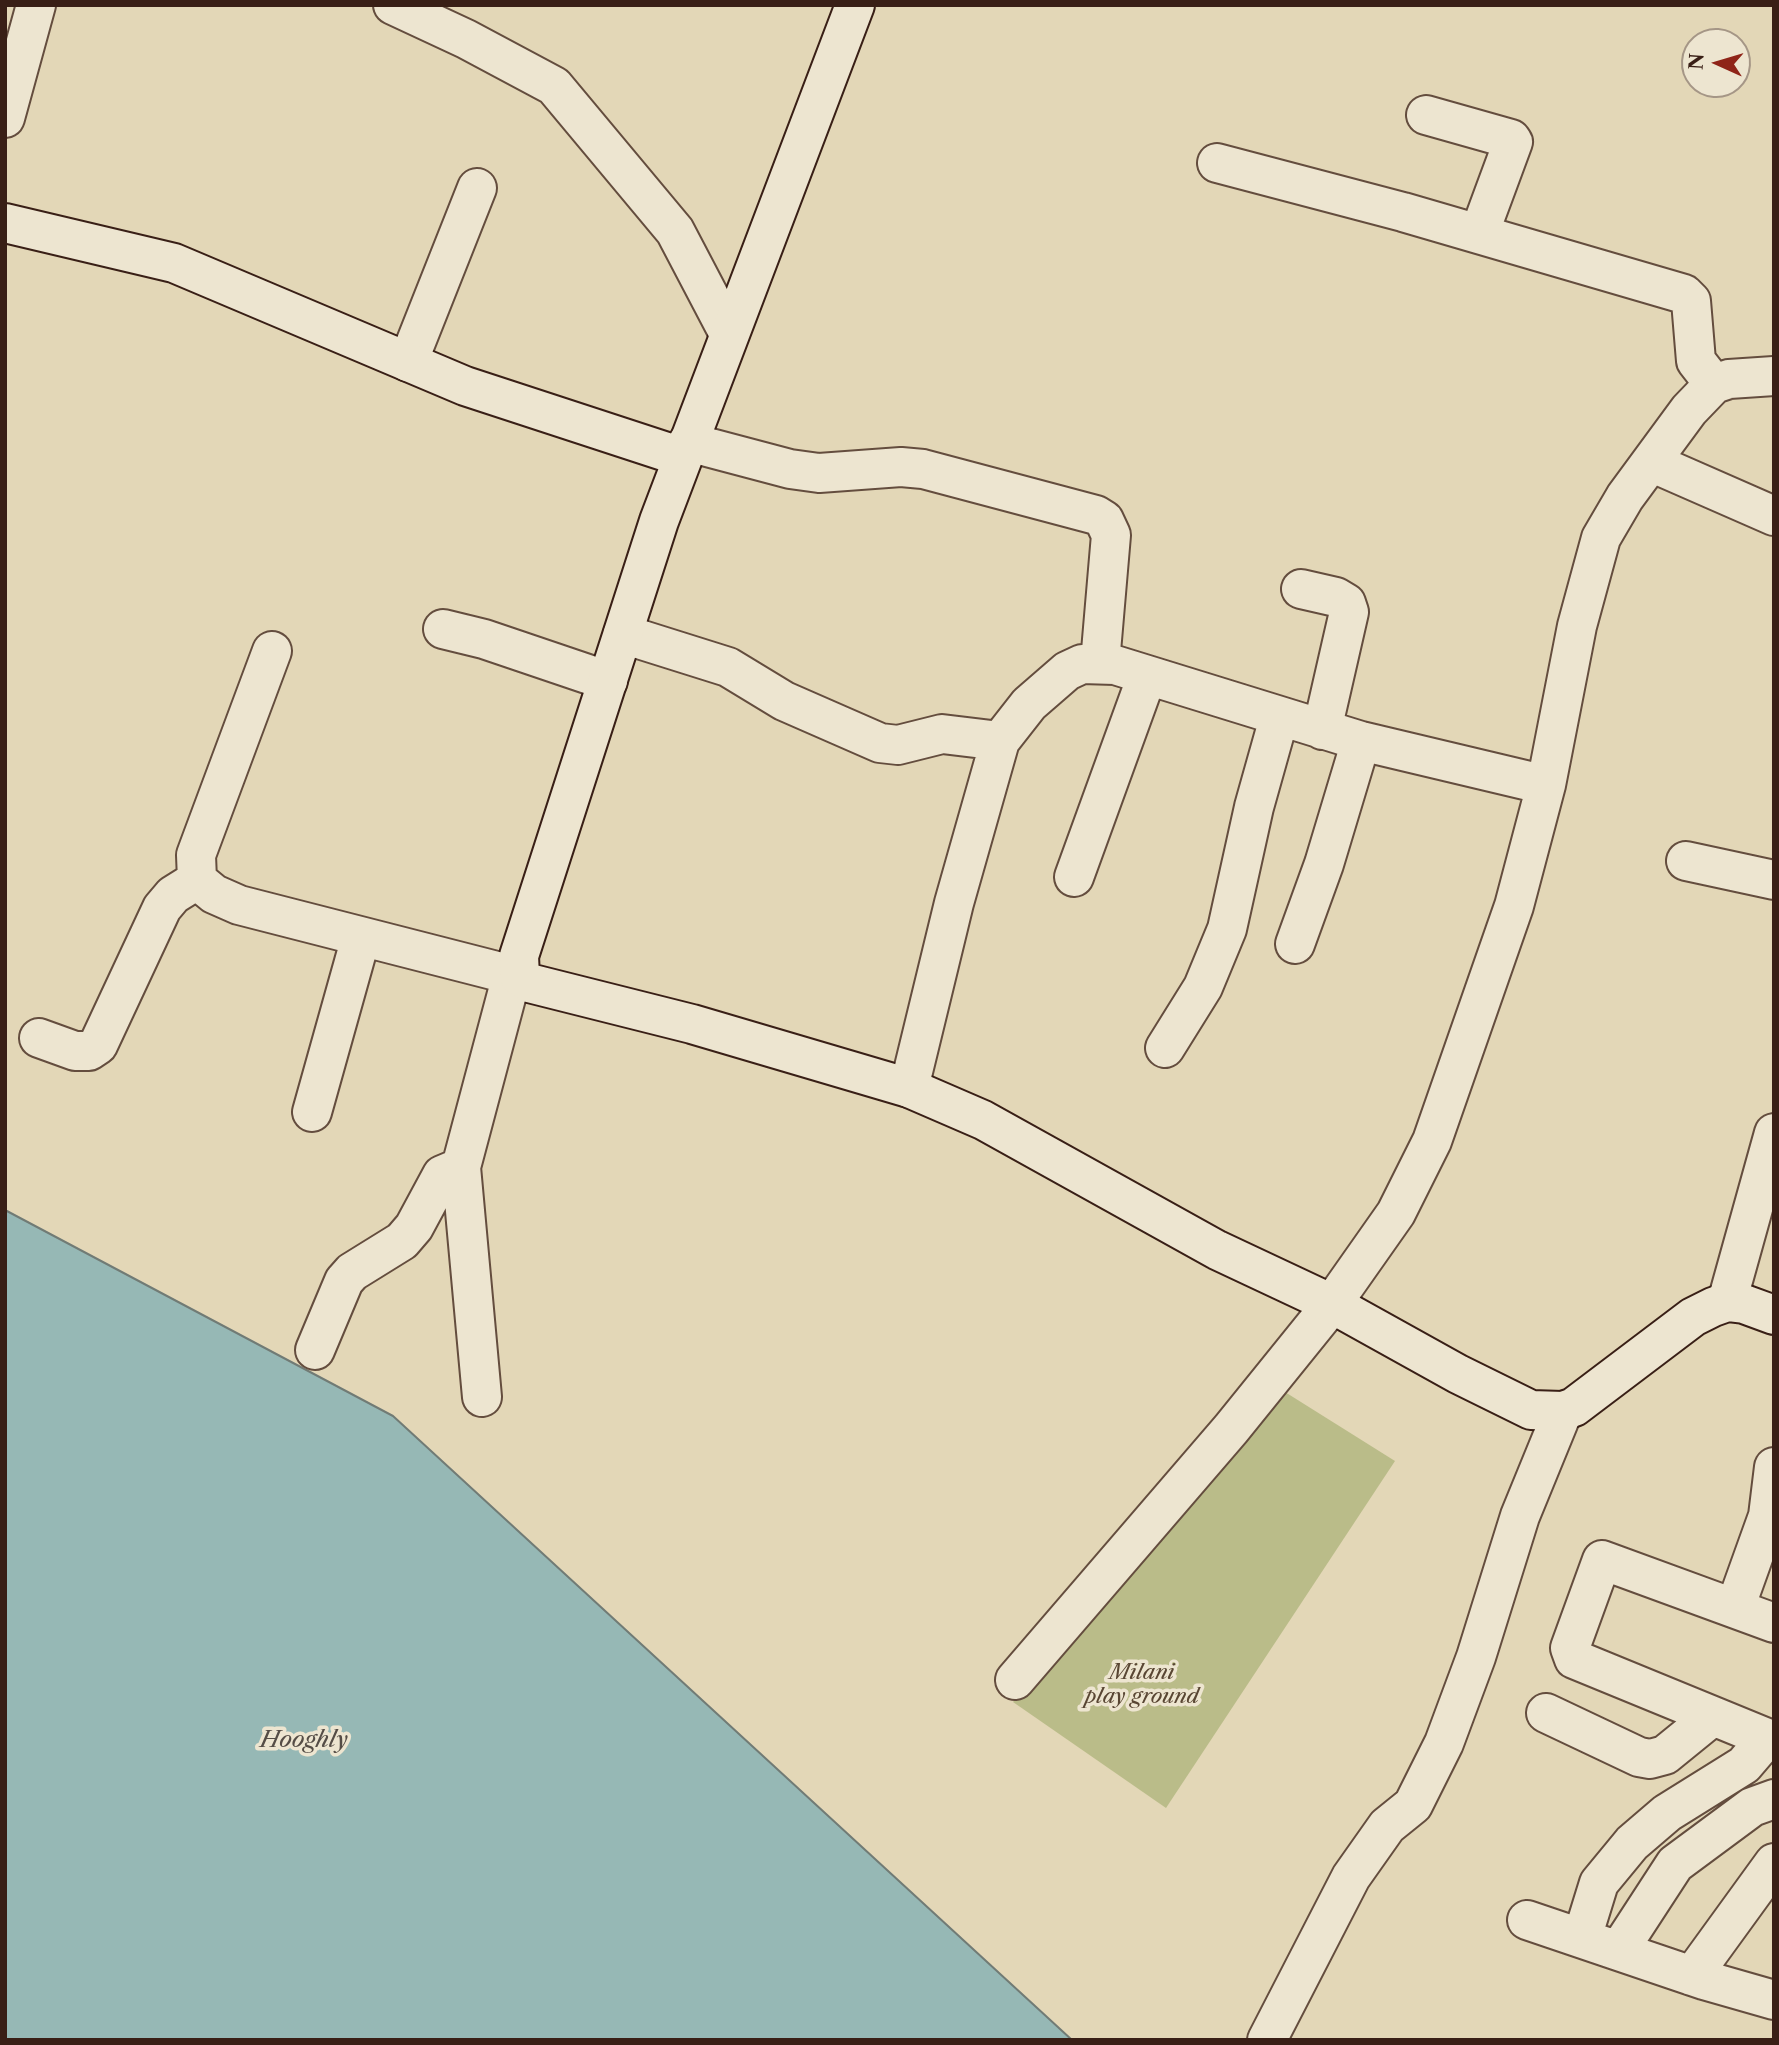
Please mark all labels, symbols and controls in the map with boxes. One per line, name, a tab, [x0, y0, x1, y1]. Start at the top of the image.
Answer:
north arrow	[1681, 28, 1751, 98]
text: N	[1684, 53, 1709, 71]
park label: Milani play ground	[1085, 1660, 1199, 1710]
water label: Hooghly	[260, 1726, 348, 1754]

